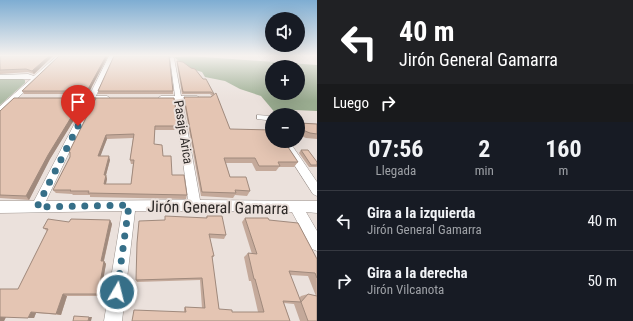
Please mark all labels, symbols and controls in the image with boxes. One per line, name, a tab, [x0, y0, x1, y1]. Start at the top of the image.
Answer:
map controls	[265, 12, 305, 148]
button: sound	[265, 12, 305, 52]
text: 40 m	[399, 15, 455, 48]
icon: left	[333, 16, 385, 68]
text: Jirón General Gamarra	[399, 49, 558, 70]
button: +	[265, 60, 305, 100]
pin	[61, 85, 95, 126]
icon: arrive	[67, 91, 89, 113]
icon: right	[377, 92, 399, 114]
text: Luego	[333, 94, 369, 112]
street label: Pasaje Arica	[171, 99, 196, 165]
button: −	[265, 108, 305, 148]
text: 07:56	[368, 135, 423, 163]
text: 2	[478, 135, 490, 163]
text: 160	[545, 135, 582, 163]
text: Llegada	[376, 163, 416, 178]
text: min	[475, 163, 494, 178]
text: m	[559, 163, 568, 178]
street label: Jirón General Gamarra	[147, 197, 289, 218]
text: Gira a la izquierda	[367, 204, 475, 222]
icon: left	[333, 210, 355, 232]
text: 40 m	[587, 212, 617, 230]
text: Jirón General Gamarra	[367, 222, 482, 237]
text: Gira a la derecha	[367, 264, 468, 282]
icon: right	[333, 270, 355, 292]
position arrow	[96, 271, 138, 313]
text: 50 m	[587, 272, 617, 290]
text: Jirón Vilcanota	[367, 282, 444, 297]

